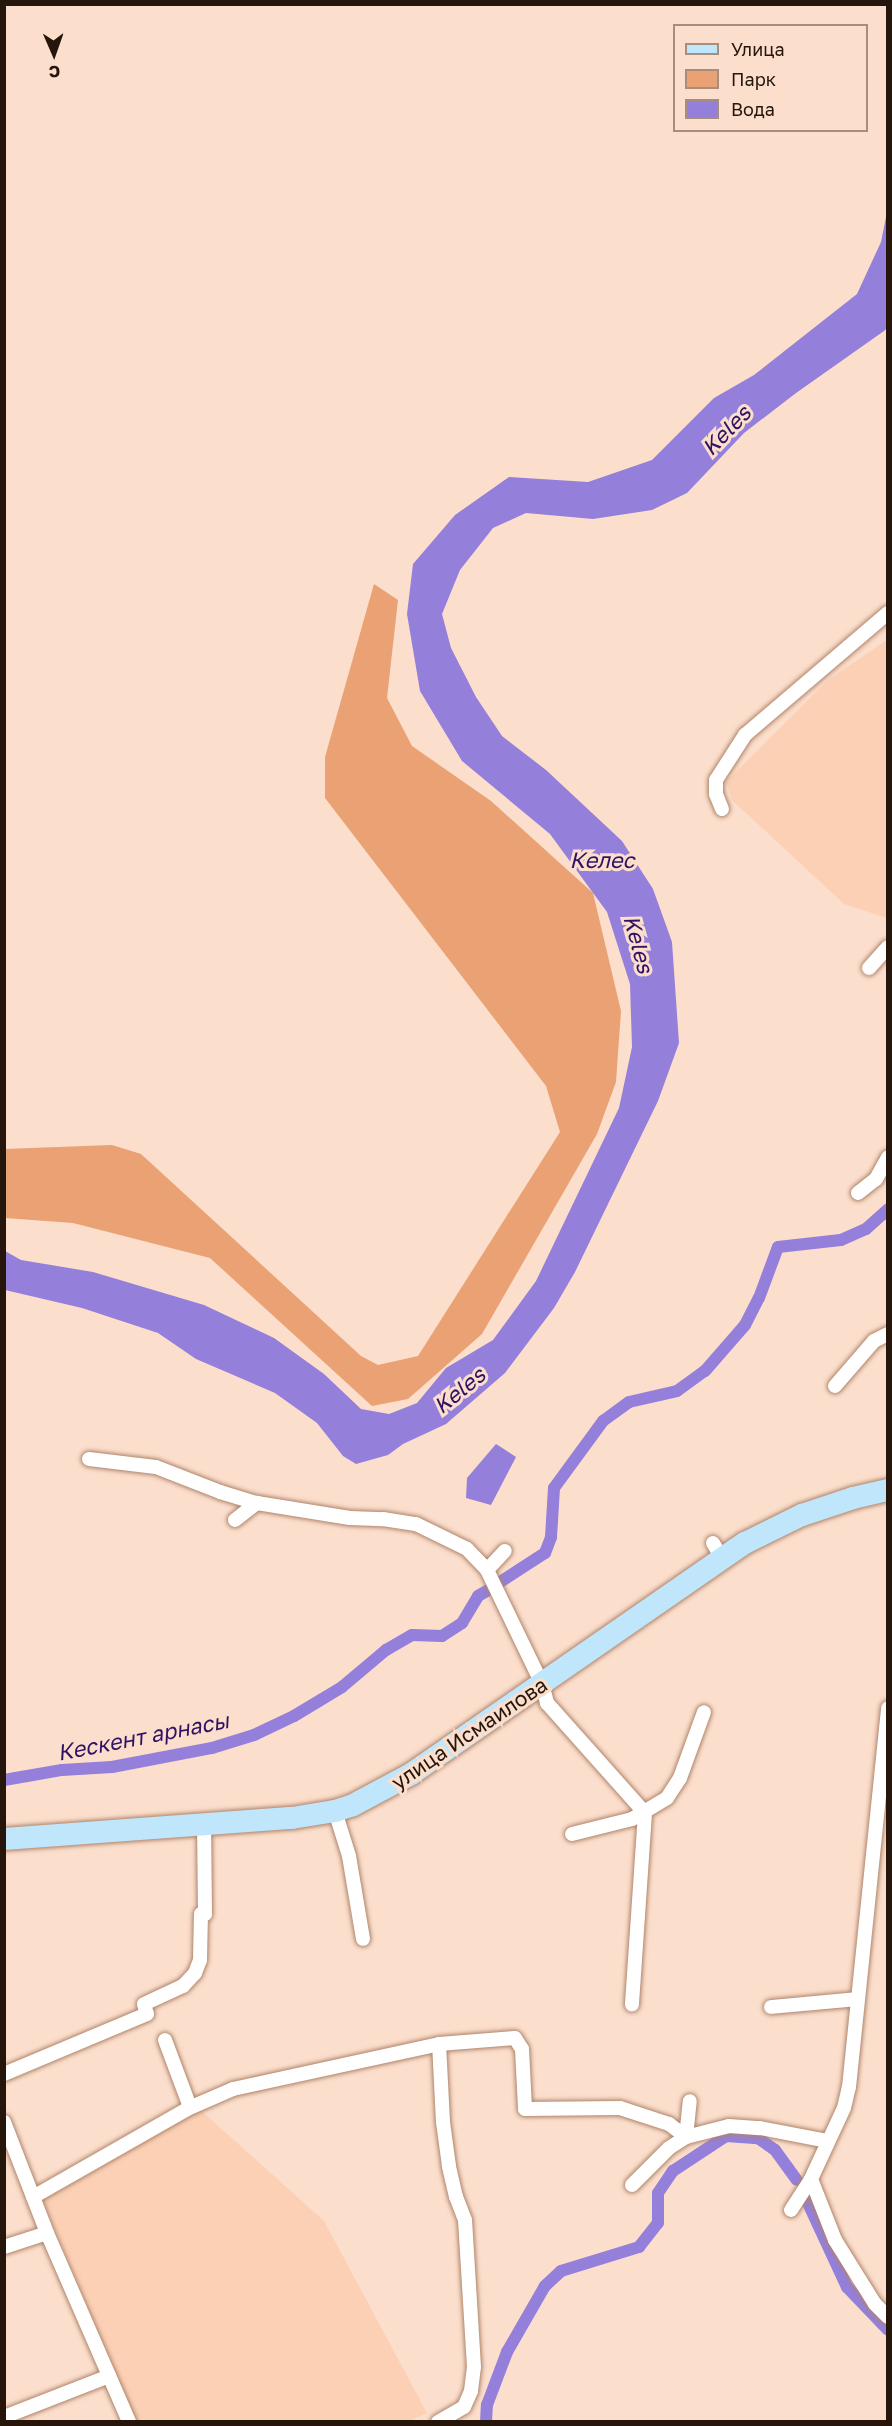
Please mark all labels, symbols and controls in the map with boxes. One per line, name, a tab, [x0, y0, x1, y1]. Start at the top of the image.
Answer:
north arrow	[24, 24, 84, 84]
legend	[673, 24, 868, 132]
text: Улица	[731, 38, 785, 60]
text: С	[49, 62, 61, 82]
text: Парк	[731, 68, 776, 90]
text: Вода	[731, 98, 775, 120]
water label: Keles	[696, 400, 756, 460]
water label: Келес	[569, 847, 635, 873]
water label: Keles	[619, 912, 659, 976]
water label: Keles	[428, 1361, 490, 1419]
street label: улица Исмаилова	[386, 1672, 552, 1794]
water label: Кескент арнасы	[55, 1706, 231, 1766]

